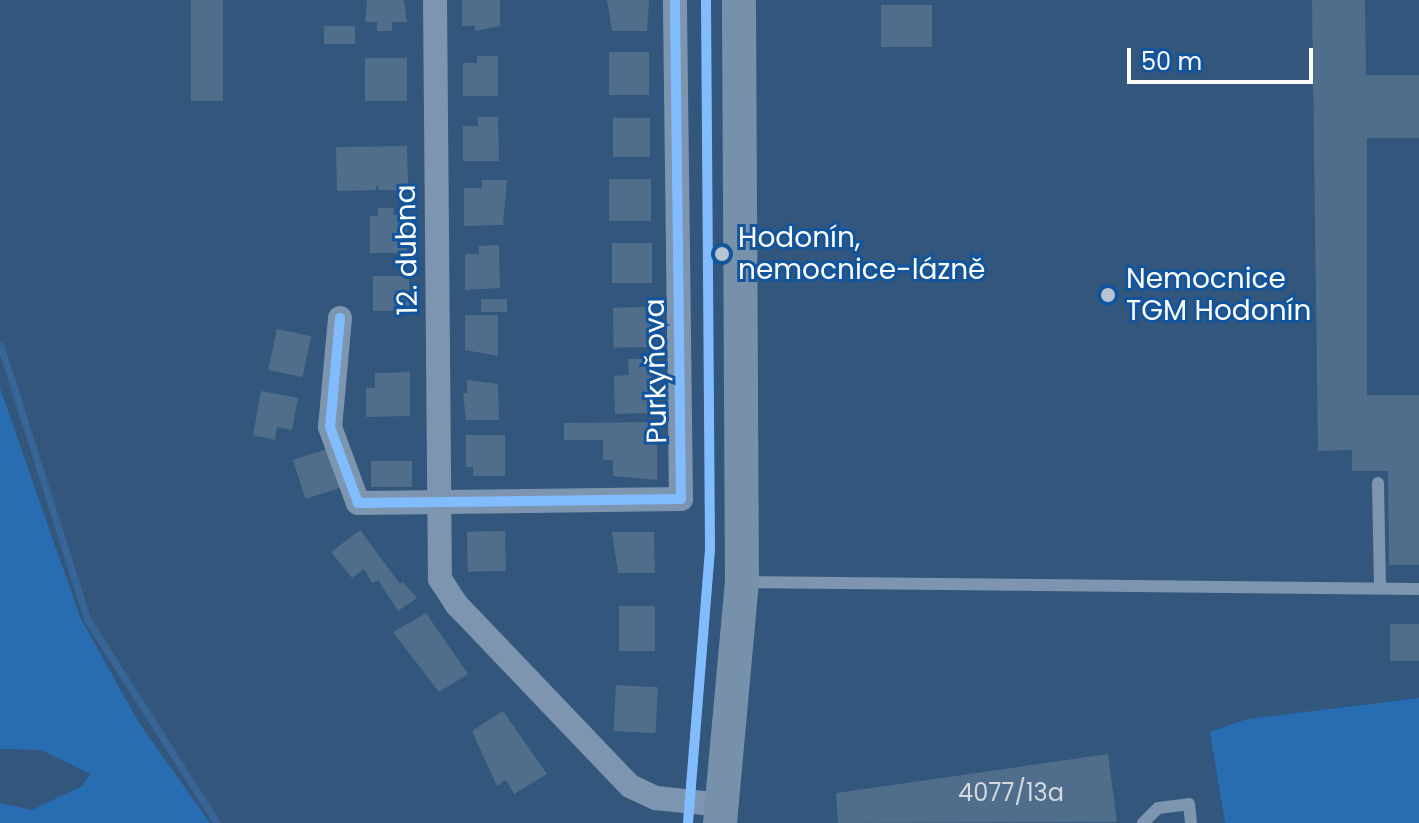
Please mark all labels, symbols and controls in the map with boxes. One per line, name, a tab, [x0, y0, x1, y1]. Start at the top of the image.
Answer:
scale bar	[1131, 32, 1317, 82]
text: 50 m	[1141, 45, 1202, 78]
street label: 12. dubna	[389, 184, 425, 316]
place label: Hodonín, nemocnice-lázně	[738, 221, 985, 287]
marker: Hodonín, nemocnice-lázně	[713, 245, 731, 263]
place label: Nemocnice TGM Hodonín	[1126, 262, 1311, 328]
marker: Nemocnice TGM Hodonín	[1097, 284, 1119, 306]
street label: Purkyňova	[638, 298, 674, 444]
house number: 4077/13a	[958, 779, 1064, 807]

